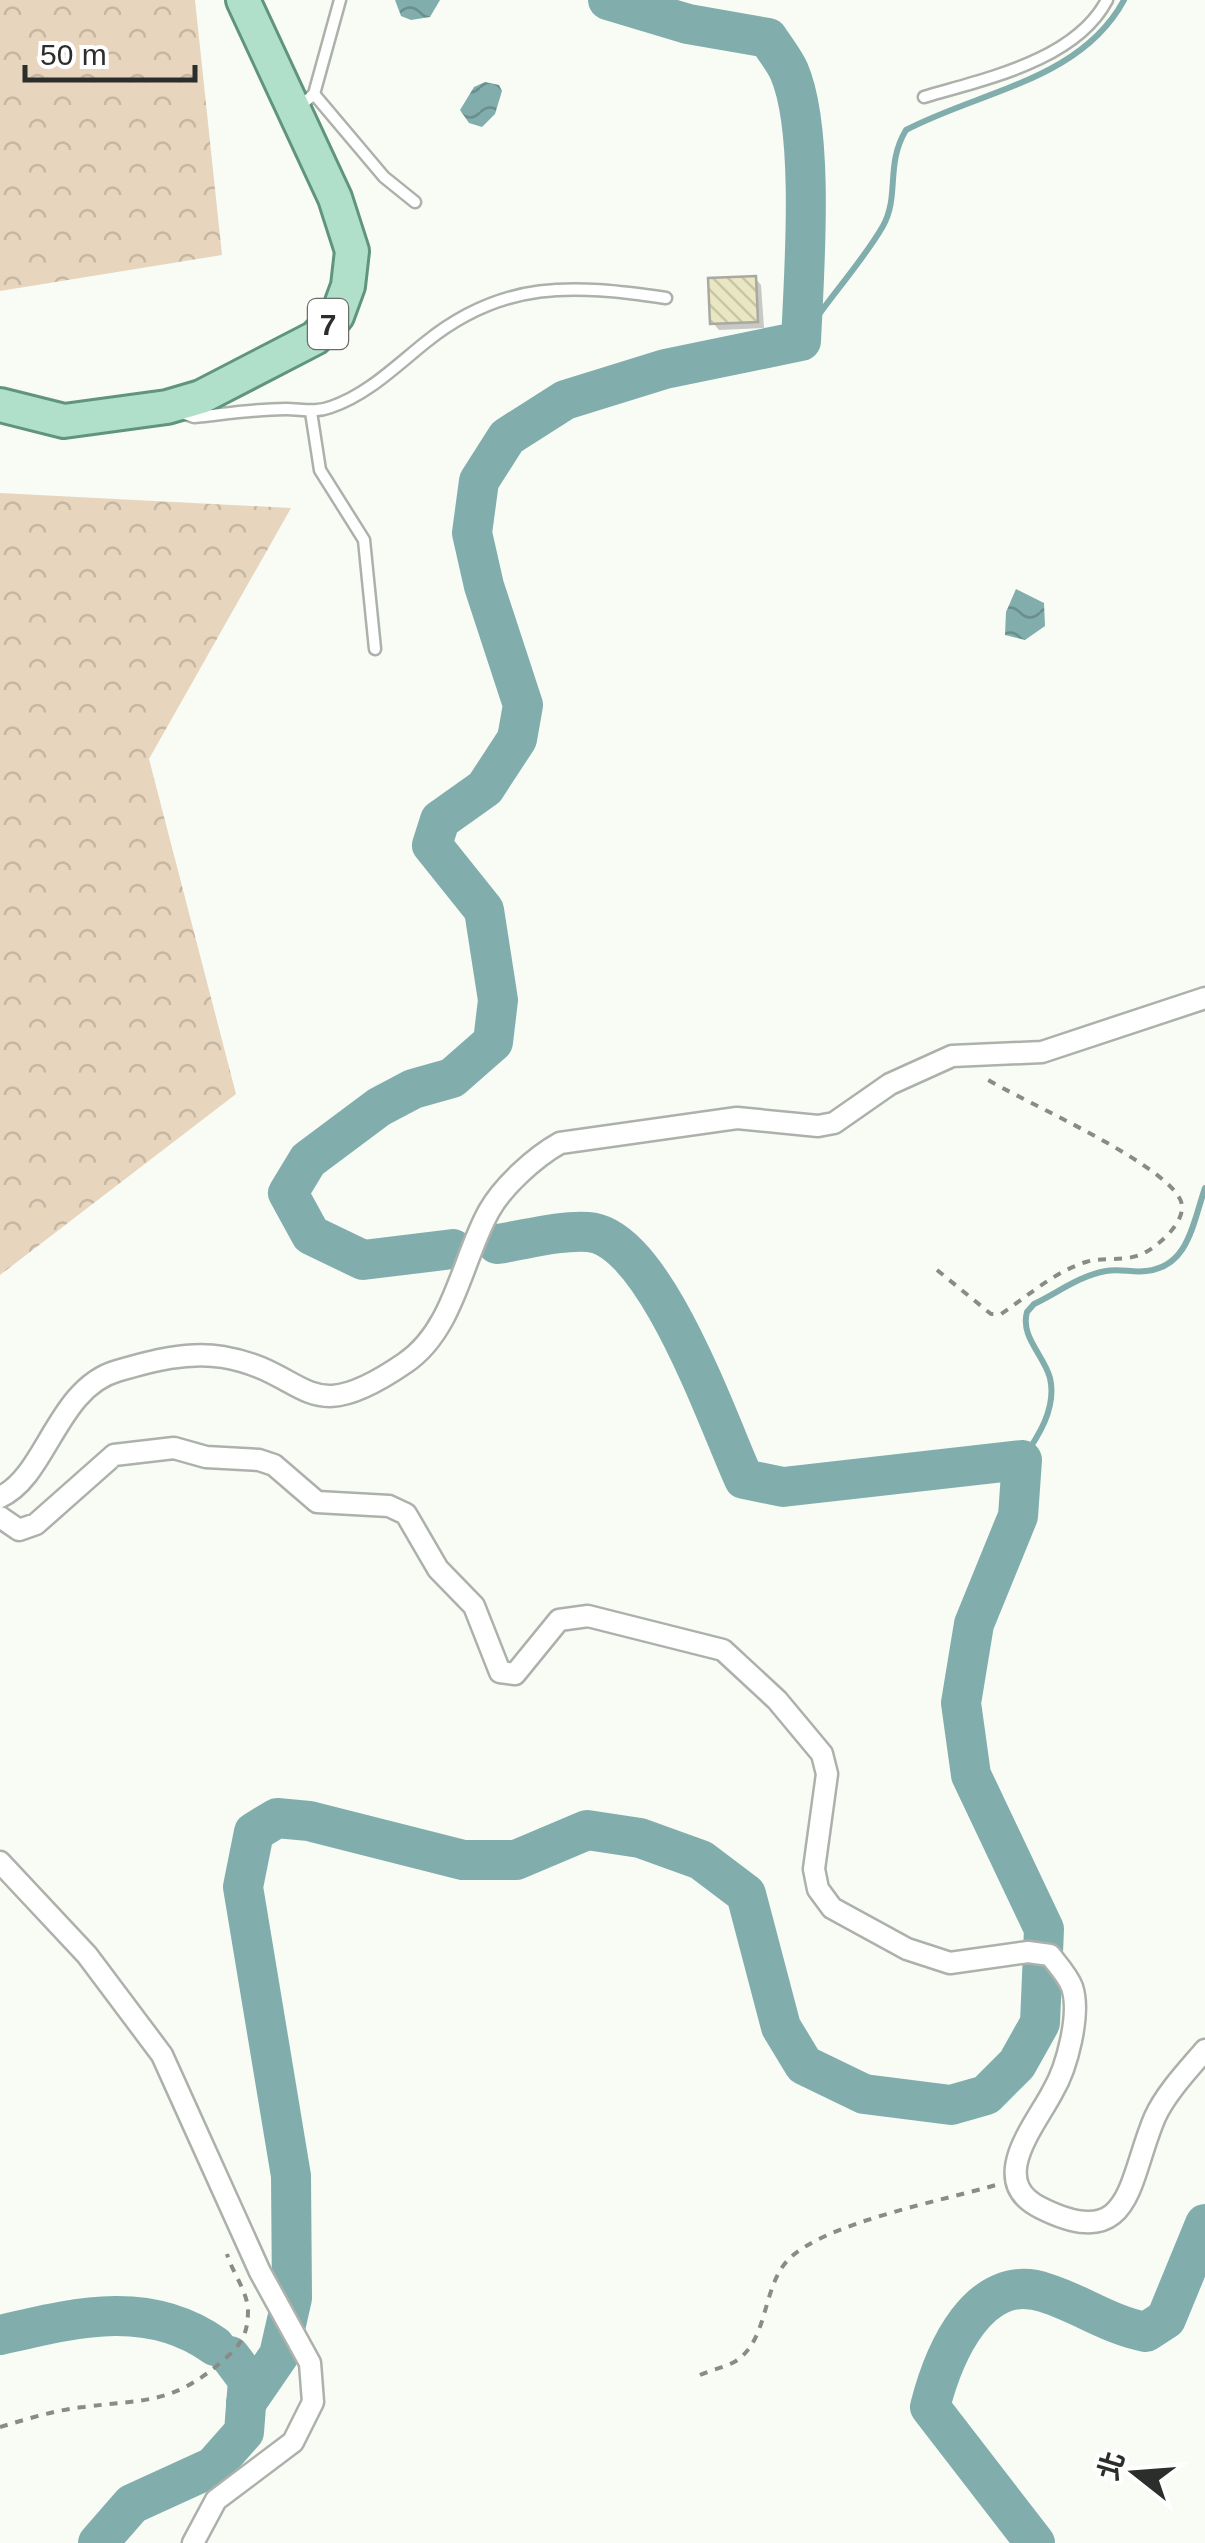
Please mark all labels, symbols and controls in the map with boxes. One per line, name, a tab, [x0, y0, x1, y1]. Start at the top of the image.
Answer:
scale bar	[25, 20, 195, 82]
text: 50 m	[40, 38, 107, 71]
road number: 7	[308, 299, 348, 349]
north arrow	[1085, 2423, 1185, 2523]
text: 北	[1093, 2448, 1130, 2484]

